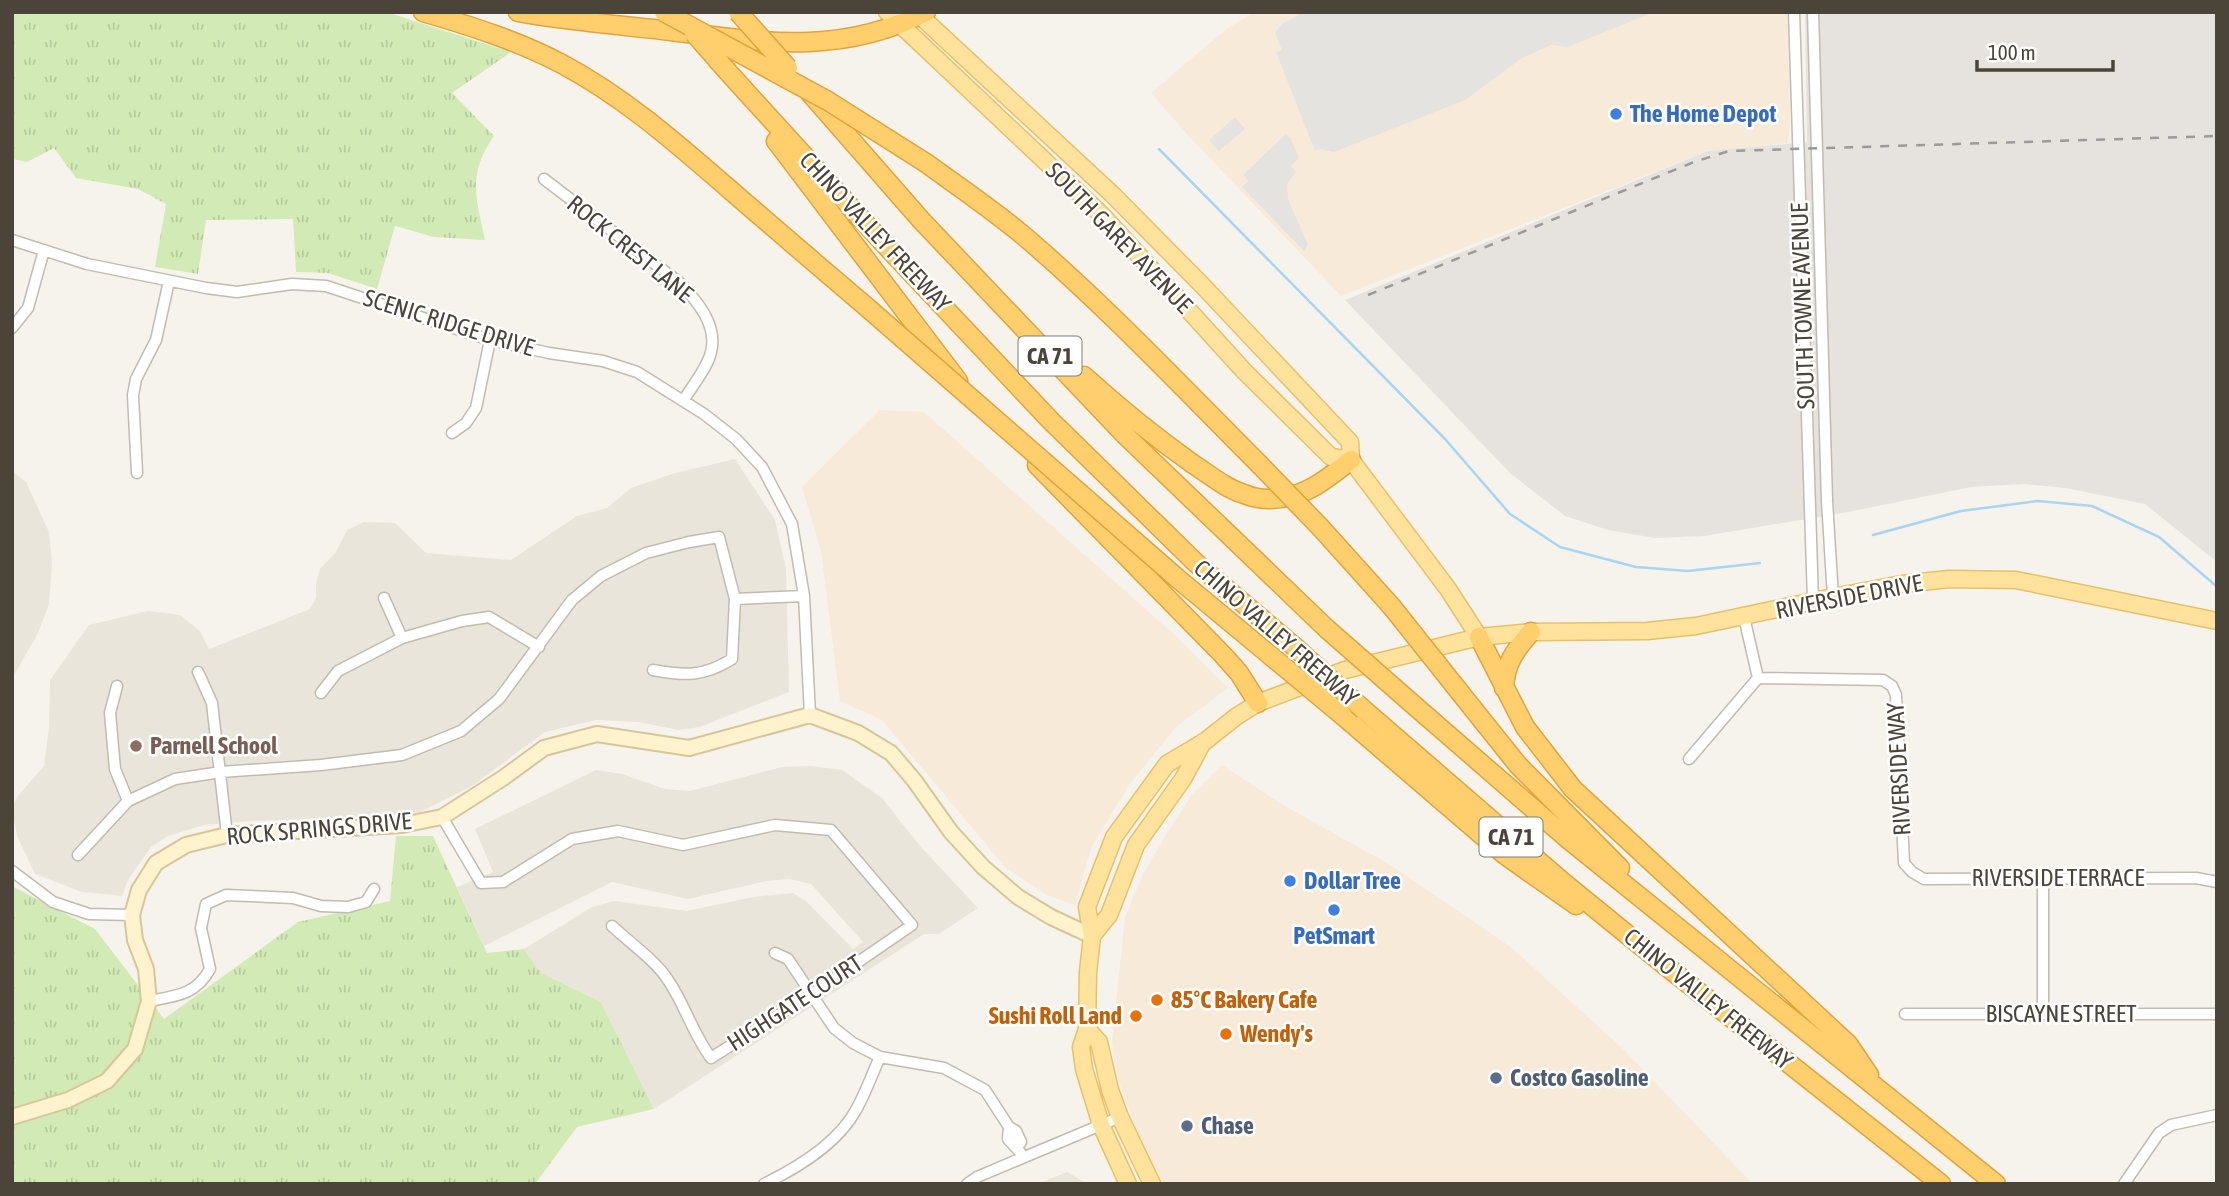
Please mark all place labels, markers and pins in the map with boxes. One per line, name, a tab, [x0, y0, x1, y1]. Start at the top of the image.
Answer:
place label: The Home Depot	[1630, 100, 1777, 127]
marker: The Home Depot	[1608, 106, 1624, 122]
place label: Parnell School	[150, 732, 278, 759]
marker: Parnell School	[128, 738, 144, 754]
place label: Dollar Tree	[1304, 867, 1401, 894]
marker: Dollar Tree	[1282, 873, 1298, 889]
marker: PetSmart	[1326, 902, 1342, 918]
place label: PetSmart	[1293, 922, 1375, 949]
place label: 85°C Bakery Cafe	[1171, 986, 1318, 1013]
marker: 85°C Bakery Cafe	[1149, 992, 1165, 1008]
place label: Sushi Roll Land	[989, 1002, 1122, 1029]
marker: Sushi Roll Land	[1128, 1008, 1144, 1024]
place label: Wendy's	[1239, 1020, 1313, 1047]
marker: Wendy's	[1218, 1026, 1234, 1042]
place label: Costco Gasoline	[1510, 1064, 1649, 1091]
marker: Costco Gasoline	[1488, 1070, 1504, 1086]
place label: Chase	[1201, 1112, 1254, 1139]
marker: Chase	[1179, 1118, 1195, 1134]

